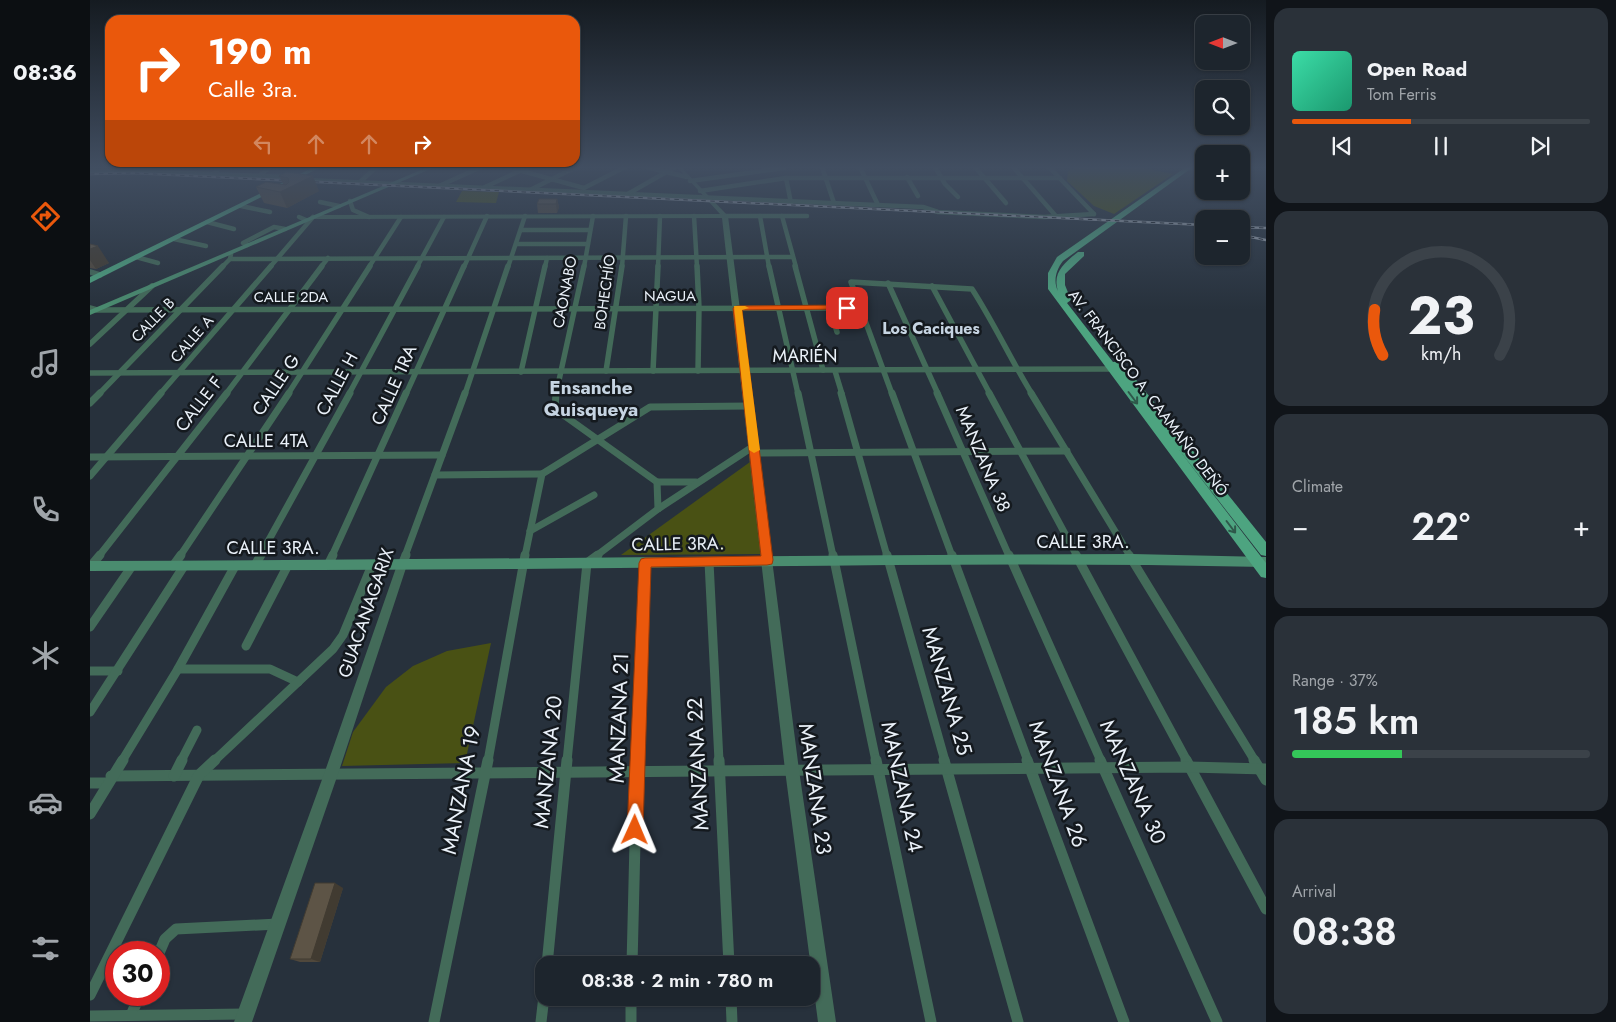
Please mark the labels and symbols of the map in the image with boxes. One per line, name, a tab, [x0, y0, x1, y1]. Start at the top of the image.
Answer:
north arrow	[1195, 15, 1250, 70]
street label: BOHECHÍO	[589, 253, 621, 331]
street label: CAONABO	[547, 254, 583, 330]
street label: NAGUA	[644, 285, 696, 307]
street label: AV. FRANCISCO A. CAAMAÑO DEÑÓ	[1063, 285, 1233, 501]
street label: CALLE 2DA	[254, 286, 328, 308]
pin	[826, 287, 868, 329]
street label: CALLE B	[126, 293, 180, 347]
street label: CALLE A	[165, 311, 219, 367]
district label: Los Caciques	[882, 317, 980, 340]
street label: CALLE 1RA	[365, 341, 423, 429]
street label: MARIÉN	[773, 343, 837, 369]
street label: CALLE H	[309, 348, 365, 420]
street label: CALLE G	[246, 349, 306, 421]
street label: CALLE F	[169, 371, 229, 437]
district label: Ensanche Quisqueya	[544, 374, 638, 423]
one-way arrow	[1127, 391, 1138, 404]
street label: MANZANA 38	[949, 402, 1017, 516]
street label: CALLE 4TA	[224, 428, 308, 454]
one-way arrow	[1226, 520, 1236, 534]
street label: CALLE 3RA.	[1036, 529, 1130, 555]
street label: CALLE 3RA.	[631, 530, 725, 558]
street label: CALLE 3RA.	[226, 535, 320, 561]
street label: GUACANAGARIX	[332, 545, 400, 681]
street label: MANZANA 25	[914, 623, 980, 759]
street label: MANZANA 21	[602, 652, 636, 784]
street label: MANZANA 20	[526, 694, 570, 830]
street label: MANZANA 22	[680, 697, 716, 831]
street label: MANZANA 30	[1092, 715, 1174, 849]
street label: MANZANA 26	[1021, 716, 1095, 852]
street label: MANZANA 24	[873, 719, 931, 855]
street label: MANZANA 23	[791, 721, 839, 857]
street label: MANZANA 19	[434, 723, 488, 857]
position arrow	[608, 803, 660, 855]
speed limit sign: 30	[105, 941, 170, 1006]

